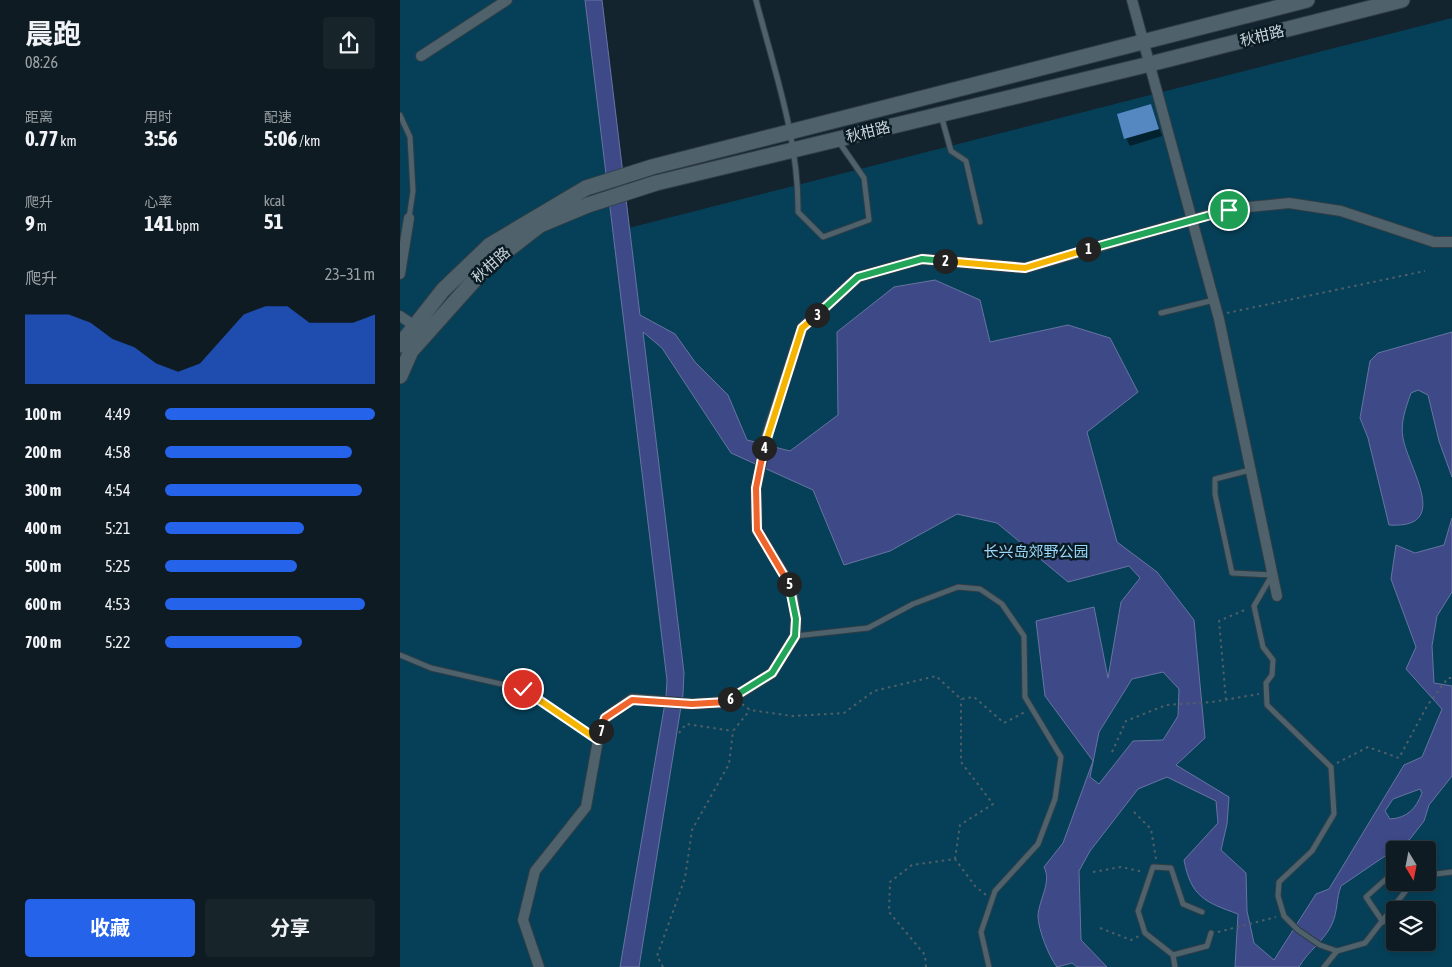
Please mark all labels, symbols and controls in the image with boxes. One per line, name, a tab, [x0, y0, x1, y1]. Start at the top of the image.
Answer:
button: share	[323, 17, 375, 69]
text: 晨跑	[25, 18, 81, 50]
street label: 秋柑路	[1238, 22, 1286, 49]
text: 08:26	[25, 53, 58, 71]
text: 距离	[25, 109, 53, 125]
text: 用时	[144, 109, 172, 125]
text: 配速	[264, 109, 292, 125]
street label: 秋柑路	[844, 118, 892, 145]
text: 0.77	[25, 126, 58, 150]
text: 3:56	[144, 126, 178, 150]
text: 5:06	[264, 126, 297, 150]
text: km	[58, 133, 77, 149]
text: /km	[297, 133, 320, 149]
pin	[1208, 189, 1250, 231]
text: kcal	[264, 193, 285, 209]
text: 爬升	[25, 194, 53, 210]
text: 心率	[144, 194, 172, 210]
icon: arrive	[1215, 196, 1243, 224]
text: 51	[264, 209, 283, 233]
text: 9	[25, 211, 35, 235]
text: 141	[144, 211, 174, 235]
text: m	[35, 218, 47, 234]
text: bpm	[174, 218, 199, 234]
pin: 1	[1076, 236, 1100, 262]
text: 1	[1085, 241, 1092, 257]
street label: 秋柑路	[468, 243, 513, 286]
pin: 2	[932, 248, 958, 274]
text: 2	[942, 253, 949, 269]
text: 23–31 m	[325, 265, 375, 283]
text: 爬升	[25, 269, 57, 287]
pin: 3	[804, 302, 830, 328]
text: 3	[814, 307, 821, 323]
text: 100 m	[25, 405, 61, 423]
text: 4:49	[105, 405, 130, 423]
pin: 4	[752, 436, 776, 460]
text: 4	[761, 440, 768, 456]
text: 200 m	[25, 443, 61, 461]
text: 4:58	[105, 443, 130, 461]
text: 300 m	[25, 481, 61, 499]
text: 4:54	[105, 481, 130, 499]
text: 400 m	[25, 519, 61, 537]
text: 5:21	[105, 519, 130, 537]
park label: 长兴岛郊野公园	[983, 543, 1089, 560]
text: 500 m	[25, 557, 61, 575]
text: 5:25	[105, 557, 130, 575]
pin: 5	[776, 572, 802, 596]
text: 5	[786, 576, 793, 592]
text: 600 m	[25, 595, 61, 613]
text: 4:53	[105, 595, 130, 613]
text: 700 m	[25, 633, 61, 651]
text: 5:22	[105, 633, 130, 651]
pin	[502, 668, 544, 710]
icon: check	[509, 675, 537, 703]
pin: 6	[718, 686, 742, 712]
text: 6	[727, 691, 734, 707]
pin: 7	[588, 718, 614, 744]
text: 7	[598, 723, 605, 739]
north arrow	[1386, 841, 1436, 891]
map controls	[1386, 841, 1436, 951]
button: 收藏	[25, 899, 195, 957]
button: 分享	[205, 899, 375, 957]
button: layers	[1386, 901, 1436, 951]

